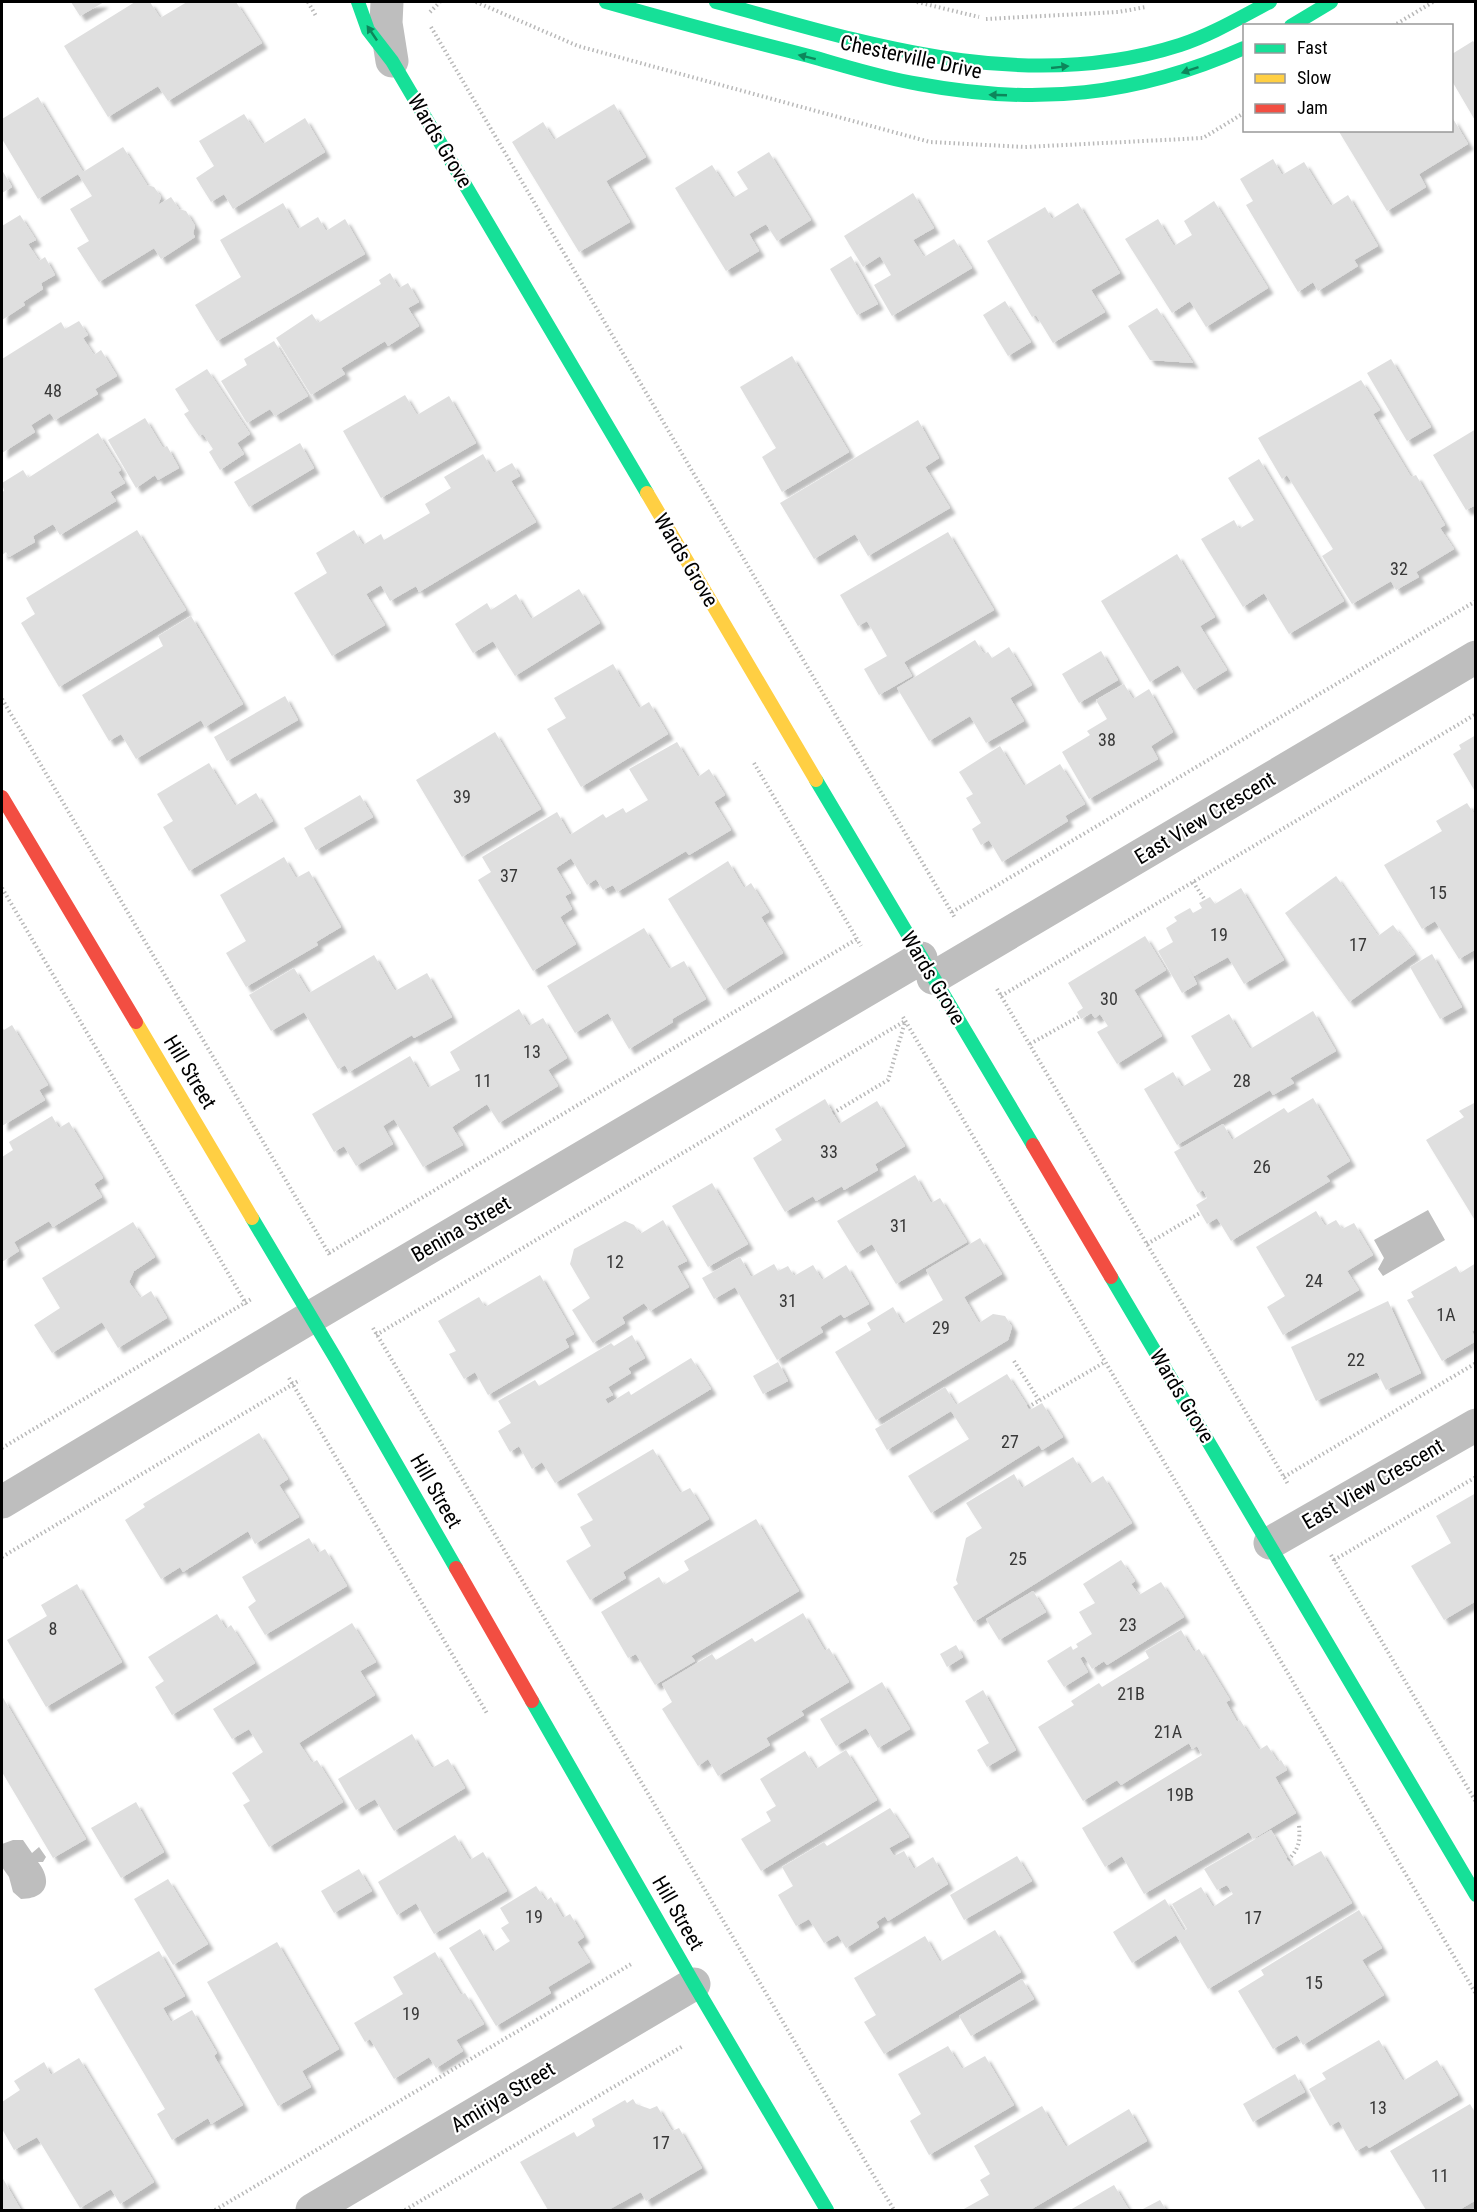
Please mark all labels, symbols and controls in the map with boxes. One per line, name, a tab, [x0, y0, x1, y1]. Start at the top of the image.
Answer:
legend	[1243, 24, 1453, 132]
one-way arrow	[366, 25, 377, 42]
street label: Chesterville Drive	[838, 30, 984, 84]
text: Fast	[1297, 37, 1328, 58]
one-way arrow	[798, 51, 817, 61]
one-way arrow	[1051, 62, 1070, 72]
one-way arrow	[1181, 66, 1199, 76]
text: Slow	[1297, 67, 1332, 88]
street label: Wards Grove	[403, 90, 477, 192]
one-way arrow	[989, 90, 1008, 99]
text: Jam	[1297, 97, 1328, 118]
house number: 48	[44, 380, 62, 401]
street label: Wards Grove	[649, 509, 723, 611]
house number: 32	[1390, 558, 1408, 579]
house number: 38	[1098, 729, 1116, 750]
street label: East View Crescent	[1130, 767, 1280, 869]
house number: 39	[453, 786, 471, 807]
house number: 37	[500, 865, 518, 886]
house number: 15	[1429, 882, 1447, 903]
house number: 19	[1210, 924, 1228, 945]
street label: Wards Grove	[896, 927, 970, 1029]
house number: 17	[1349, 934, 1367, 955]
house number: 30	[1100, 988, 1118, 1009]
street label: Hill Street	[159, 1031, 221, 1113]
house number: 13	[523, 1041, 541, 1062]
house number: 11	[474, 1070, 492, 1091]
house number: 28	[1233, 1070, 1251, 1091]
house number: 33	[820, 1141, 838, 1162]
house number: 26	[1253, 1156, 1271, 1177]
street label: Benina Street	[407, 1191, 515, 1267]
house number: 31	[890, 1215, 908, 1236]
house number: 12	[606, 1251, 624, 1272]
house number: 24	[1305, 1270, 1323, 1291]
house number: 31	[779, 1290, 797, 1311]
house number: 1A	[1436, 1304, 1456, 1325]
house number: 29	[932, 1317, 950, 1338]
street label: Wards Grove	[1145, 1345, 1219, 1447]
house number: 22	[1347, 1349, 1365, 1370]
house number: 27	[1001, 1431, 1019, 1452]
street label: East View Crescent	[1298, 1434, 1448, 1534]
street label: Hill Street	[405, 1450, 467, 1532]
house number: 25	[1009, 1548, 1027, 1569]
house number: 23	[1119, 1614, 1137, 1635]
house number: 8	[49, 1618, 57, 1639]
house number: 21B	[1117, 1683, 1145, 1704]
house number: 21A	[1154, 1721, 1183, 1742]
house number: 19B	[1166, 1784, 1194, 1805]
street label: Hill Street	[647, 1872, 709, 1954]
house number: 19	[525, 1906, 543, 1927]
house number: 17	[1244, 1907, 1262, 1928]
house number: 15	[1305, 1972, 1323, 1993]
house number: 19	[402, 2003, 420, 2024]
street label: Amiriya Street	[447, 2057, 559, 2137]
house number: 13	[1369, 2097, 1387, 2118]
house number: 17	[652, 2132, 670, 2153]
house number: 11	[1431, 2165, 1449, 2186]

